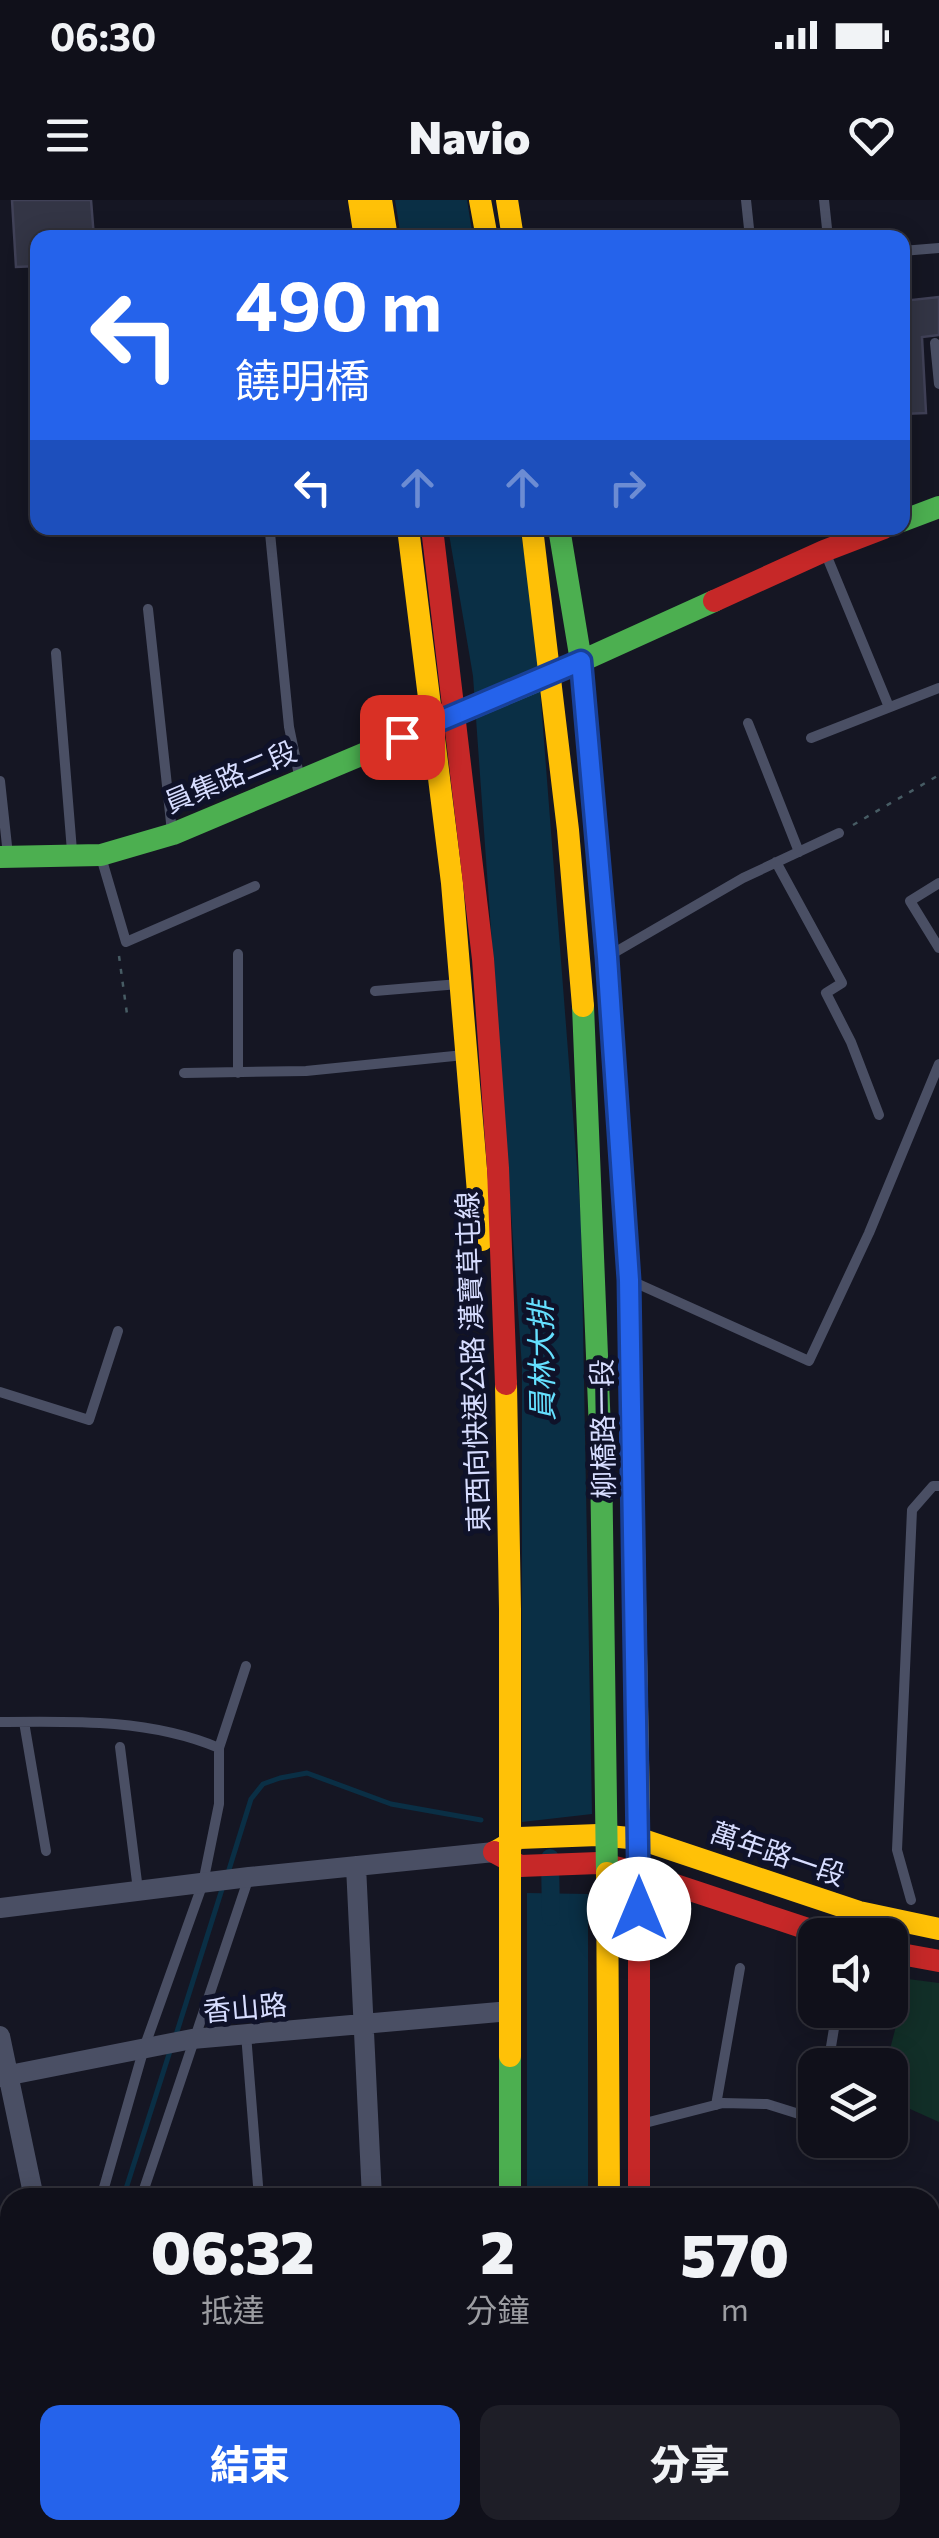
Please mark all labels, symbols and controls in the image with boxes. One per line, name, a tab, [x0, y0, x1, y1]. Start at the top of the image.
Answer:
text: 06:30	[50, 12, 156, 59]
icon: menu	[40, 108, 95, 163]
text: Navio	[409, 108, 530, 163]
icon: heart	[844, 108, 899, 163]
text: 490 m	[235, 260, 442, 345]
icon: left	[70, 270, 200, 400]
text: 饒明橋	[235, 351, 370, 406]
icon: left	[285, 460, 340, 515]
icon: ahead	[390, 460, 445, 515]
icon: ahead	[495, 460, 550, 515]
icon: right	[600, 460, 655, 515]
pin	[360, 695, 445, 780]
icon: arrive	[375, 710, 430, 765]
street label: 員集路二段	[159, 733, 301, 819]
street label: 東西向快速公路 漢寶草屯線	[449, 1191, 495, 1533]
water label: 員林大排	[520, 1297, 560, 1421]
street label: 柳橋路一段	[584, 1359, 620, 1499]
street label: 萬年路一段	[706, 1814, 850, 1892]
position arrow	[587, 1857, 691, 1961]
map controls	[798, 1918, 908, 2158]
button: sound	[798, 1918, 908, 2028]
street label: 香山路	[202, 1986, 288, 2028]
button: layers	[798, 2048, 908, 2158]
text: 06:32	[151, 2213, 315, 2286]
text: 2	[480, 2213, 515, 2286]
text: 570	[680, 2216, 789, 2289]
text: m	[721, 2288, 749, 2328]
text: 抵達	[201, 2289, 265, 2329]
text: 分鐘	[466, 2289, 530, 2329]
button: 結束	[40, 2405, 460, 2520]
button: 分享	[480, 2405, 900, 2520]

